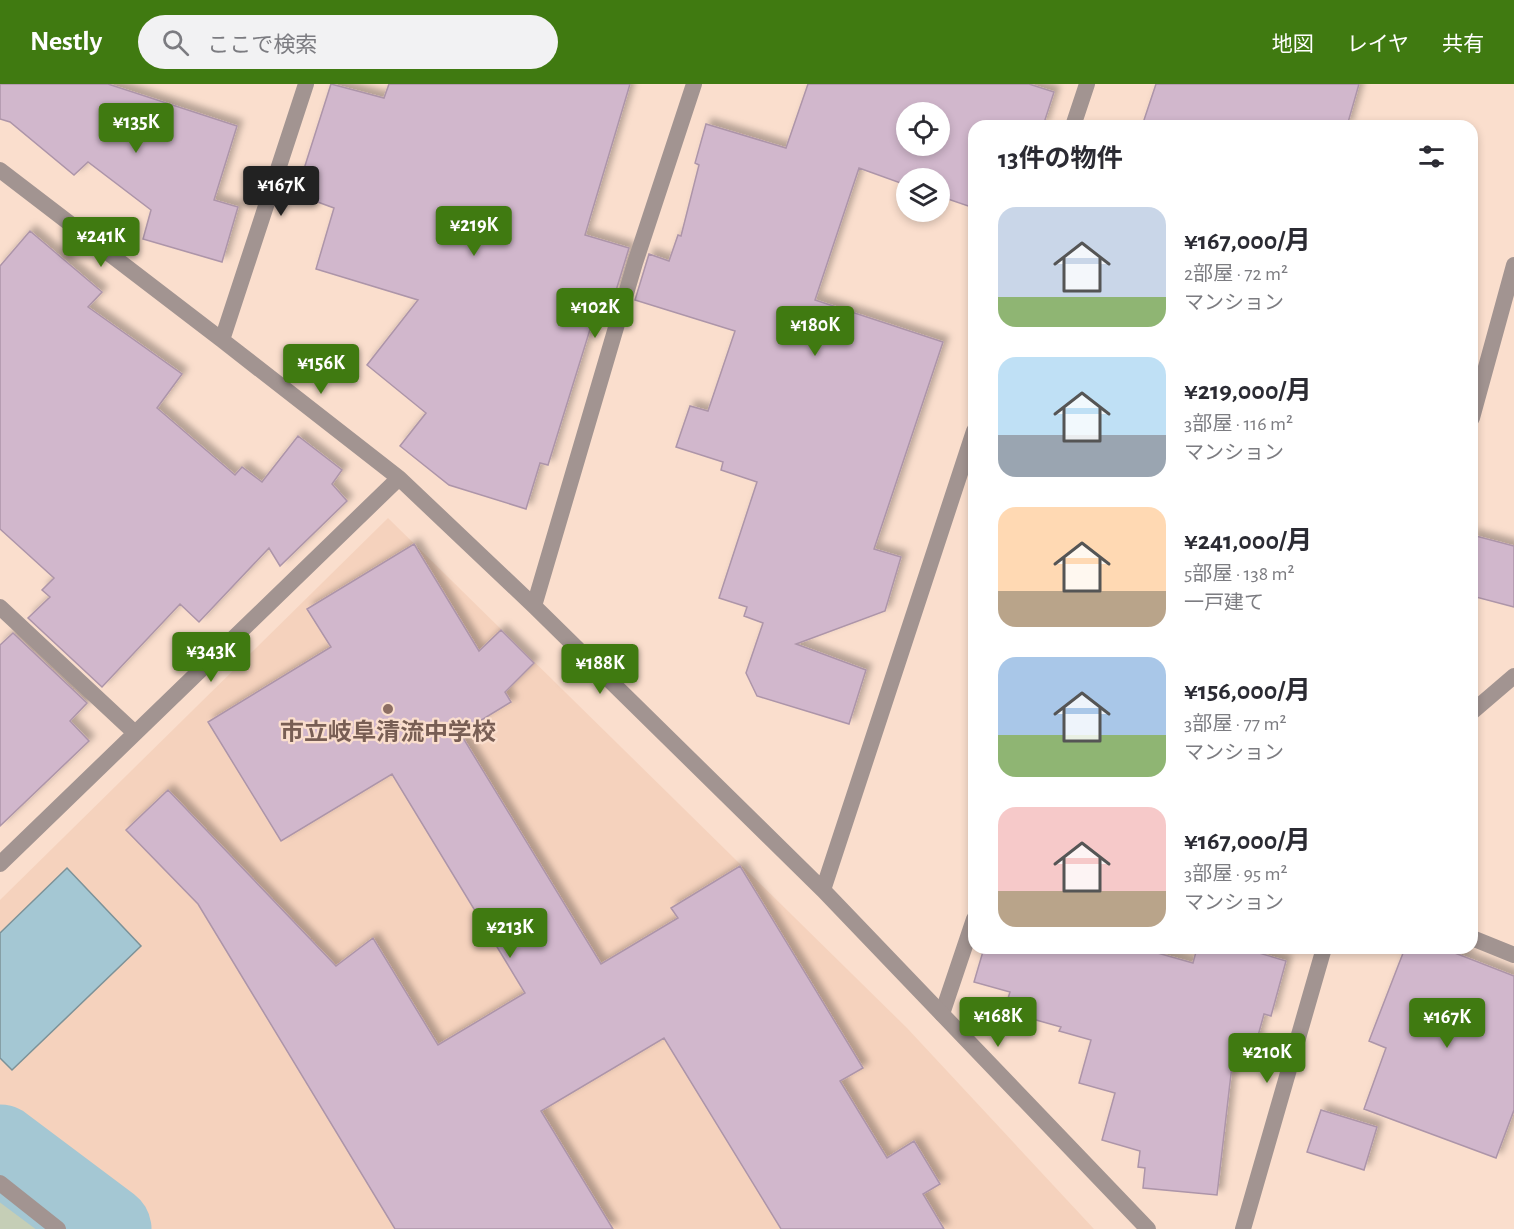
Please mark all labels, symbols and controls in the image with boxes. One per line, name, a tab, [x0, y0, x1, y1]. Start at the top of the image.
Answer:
search box	[138, 15, 558, 69]
icon: search	[159, 26, 192, 59]
text: Nestly	[30, 28, 102, 56]
text: ここで検索	[207, 34, 317, 56]
text: 地図	[1272, 34, 1314, 55]
text: レイヤ	[1347, 34, 1409, 55]
text: 共有	[1442, 34, 1484, 55]
map controls	[896, 102, 950, 222]
button: locate	[896, 102, 950, 156]
pin: ¥135K	[94, 103, 178, 154]
text: ¥135K	[113, 112, 159, 132]
icon: filters	[1415, 140, 1448, 173]
text: 13件の物件	[998, 146, 1123, 172]
pin: ¥167K	[239, 166, 323, 217]
button: layers	[896, 168, 950, 222]
text: ¥167K	[257, 175, 305, 195]
pin: ¥219K	[432, 206, 516, 257]
text: ¥219K	[450, 215, 498, 235]
pin: ¥241K	[59, 217, 143, 268]
text: ¥241K	[77, 226, 125, 246]
text: ¥167,000/月	[1184, 228, 1311, 254]
icon: home	[1046, 231, 1118, 303]
text: 2部屋 · 72 m²	[1184, 264, 1288, 284]
pin: ¥102K	[553, 288, 637, 339]
text: マンション	[1184, 293, 1284, 313]
text: ¥102K	[570, 297, 620, 317]
pin: ¥180K	[773, 306, 857, 357]
text: ¥180K	[790, 315, 840, 335]
pin: ¥156K	[279, 344, 363, 395]
text: ¥156K	[297, 353, 345, 373]
text: ¥219,000/月	[1184, 378, 1312, 404]
icon: home	[1046, 381, 1118, 453]
text: 3部屋 · 116 m²	[1184, 414, 1293, 434]
text: マンション	[1184, 443, 1284, 463]
text: ¥241,000/月	[1184, 528, 1312, 554]
icon: home	[1046, 531, 1118, 603]
text: 5部屋 · 138 m²	[1184, 564, 1294, 584]
text: 一戸建て	[1184, 593, 1264, 613]
pin: ¥343K	[169, 632, 253, 683]
text: ¥343K	[186, 641, 236, 661]
pin: ¥188K	[558, 644, 642, 695]
text: ¥188K	[575, 653, 625, 673]
text: ¥156,000/月	[1184, 678, 1311, 704]
icon: home	[1046, 681, 1118, 753]
marker: 市立岐阜清流中学校	[381, 702, 395, 716]
text: 3部屋 · 77 m²	[1184, 714, 1286, 734]
place label: 市立岐阜清流中学校	[280, 719, 496, 745]
text: マンション	[1184, 743, 1284, 763]
text: ¥167,000/月	[1184, 828, 1311, 854]
icon: home	[1046, 831, 1118, 903]
text: 3部屋 · 95 m²	[1184, 864, 1287, 884]
text: マンション	[1184, 893, 1284, 913]
pin: ¥213K	[468, 908, 552, 959]
text: ¥213K	[486, 917, 534, 937]
pin: ¥168K	[956, 997, 1040, 1048]
pin: ¥167K	[1405, 998, 1489, 1049]
text: ¥168K	[974, 1006, 1022, 1026]
text: ¥167K	[1423, 1007, 1471, 1027]
pin: ¥210K	[1225, 1033, 1309, 1084]
text: ¥210K	[1242, 1042, 1292, 1062]

